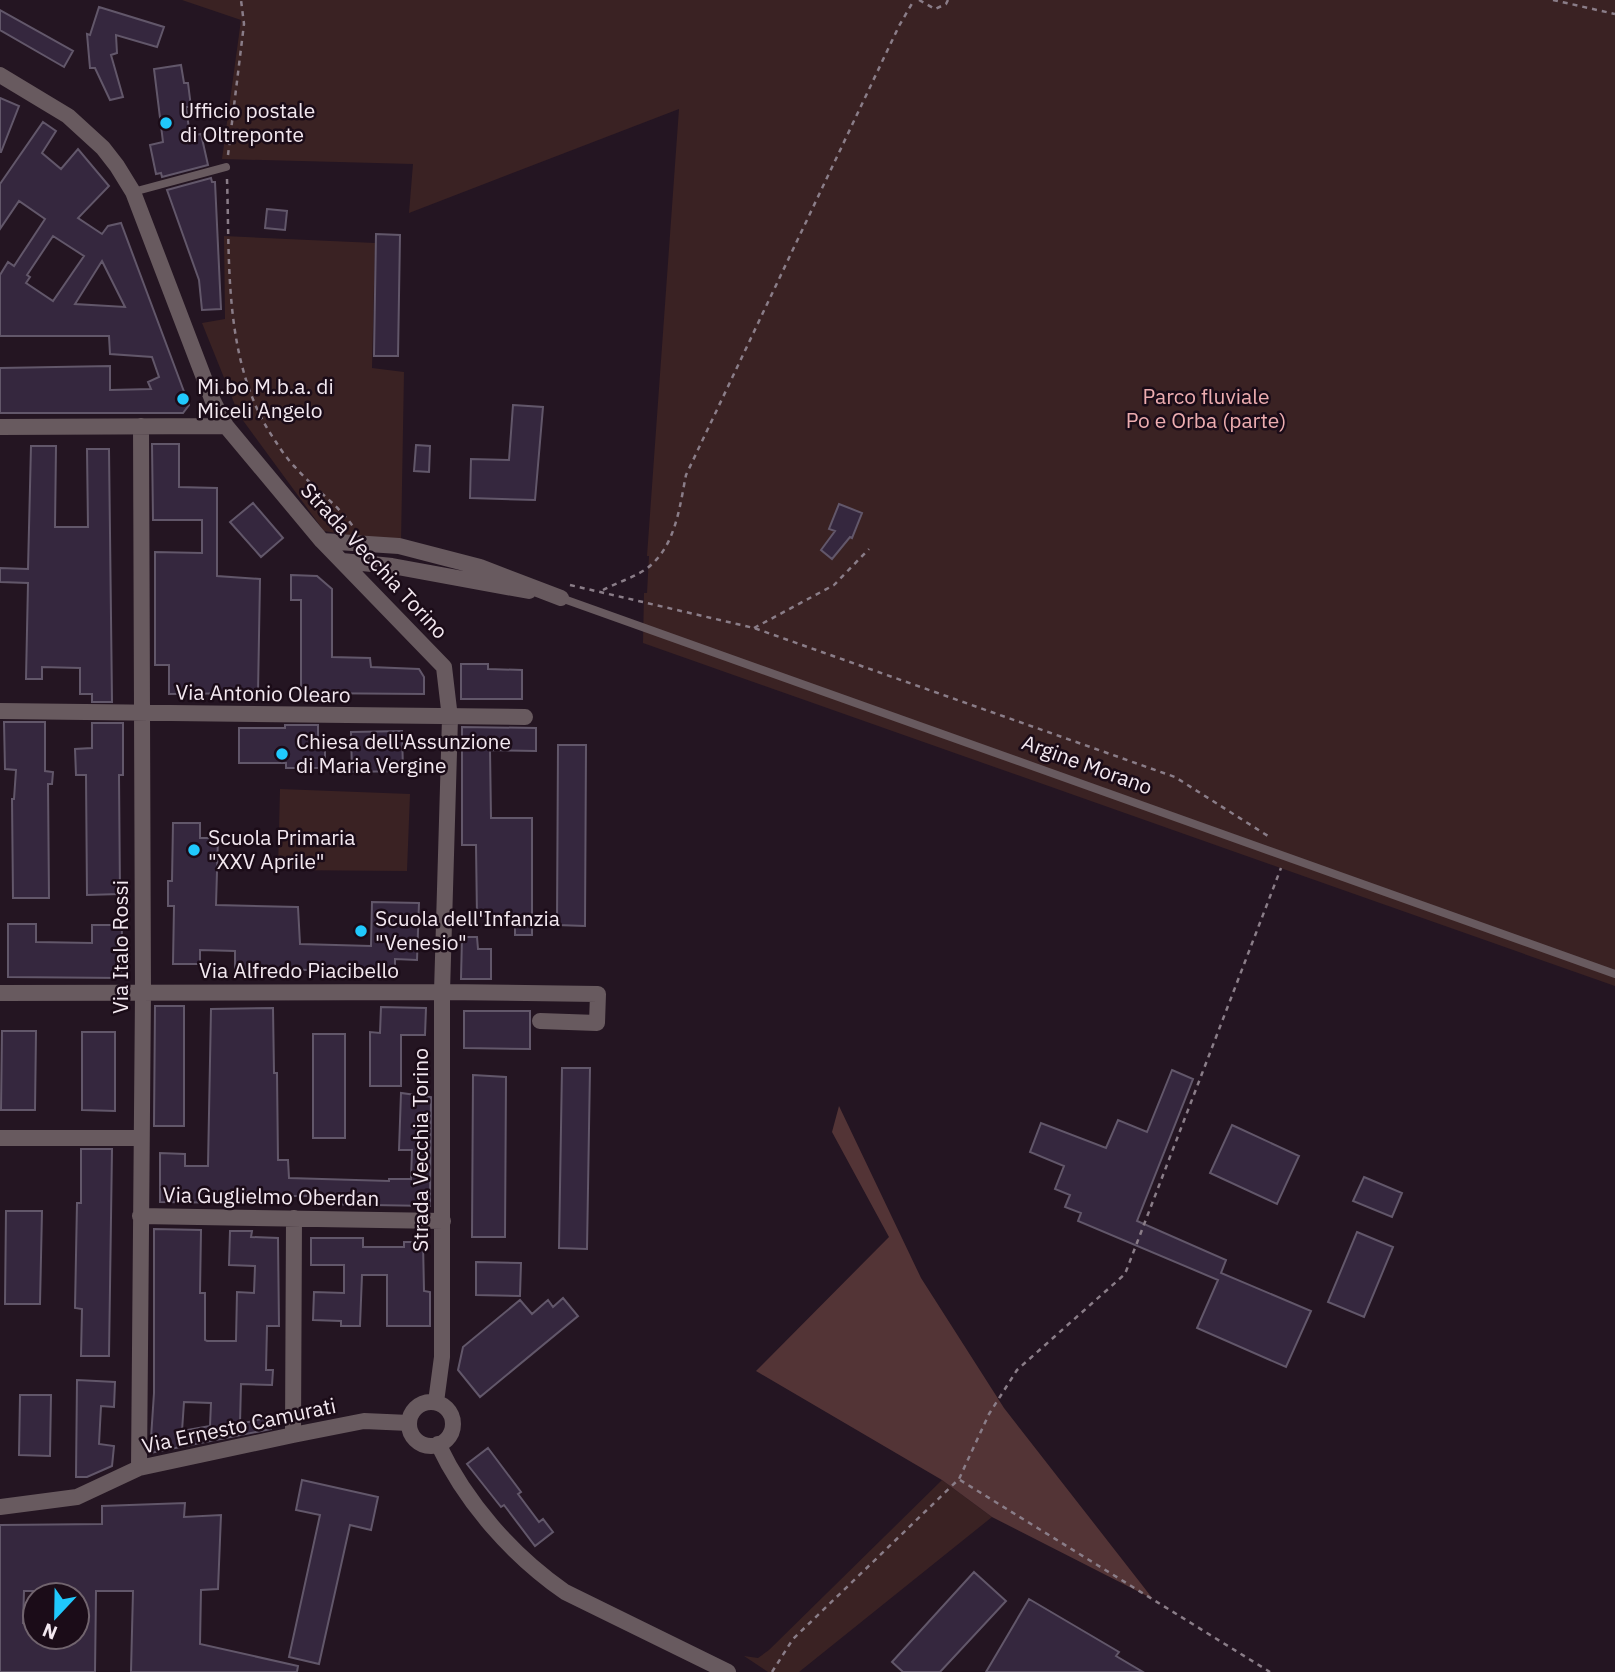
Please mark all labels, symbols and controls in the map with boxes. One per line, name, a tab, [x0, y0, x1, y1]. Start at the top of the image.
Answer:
place label: Ufficio postale di Oltreponte	[180, 96, 315, 148]
marker: Ufficio postale di Oltreponte	[158, 115, 174, 131]
place label: Mi.bo M.b.a. di Miceli Angelo	[197, 372, 334, 424]
park label: Parco fluviale Po e Orba (parte)	[1126, 382, 1286, 434]
marker: Mi.bo M.b.a. di Miceli Angelo	[175, 391, 191, 407]
street label: Strada Vecchia Torino	[295, 476, 454, 644]
street label: Via Antonio Olearo	[175, 677, 351, 709]
place label: Chiesa dell'Assunzione di Maria Vergine	[296, 727, 511, 779]
street label: Argine Morano	[1018, 728, 1156, 801]
marker: Chiesa dell'Assunzione di Maria Vergine	[274, 746, 290, 762]
place label: Scuola Primaria "XXV Aprile"	[208, 823, 356, 875]
marker: Scuola Primaria "XXV Aprile"	[186, 842, 202, 858]
street label: Via Italo Rossi	[106, 880, 134, 1014]
place label: Scuola dell'Infanzia "Venesio"	[375, 904, 560, 956]
marker: Scuola dell'Infanzia "Venesio"	[353, 923, 369, 939]
street label: Via Alfredo Piacibello	[199, 956, 399, 984]
street label: Strada Vecchia Torino	[406, 1048, 434, 1252]
street label: Via Guglielmo Oberdan	[163, 1180, 380, 1212]
street label: Via Ernesto Camurati	[139, 1391, 338, 1459]
north arrow	[21, 1581, 91, 1651]
text: N	[39, 1618, 61, 1645]

